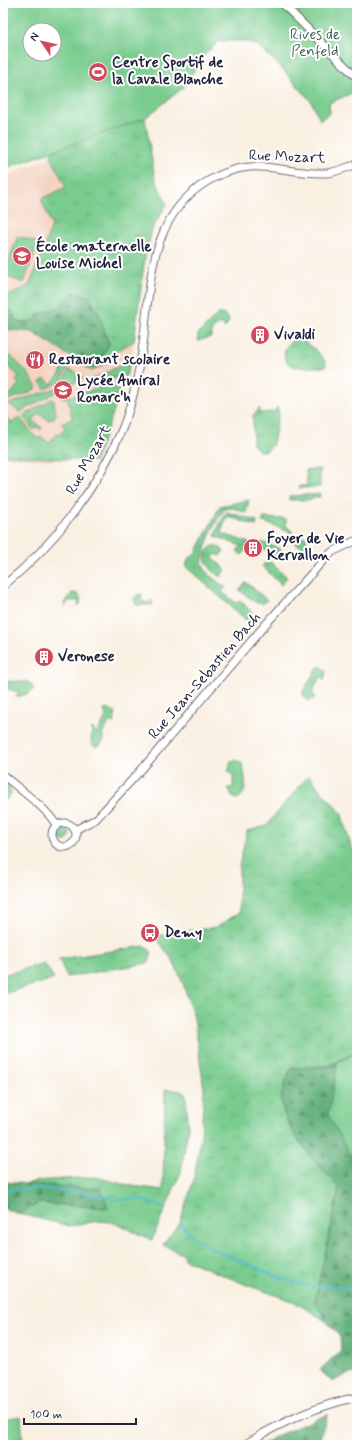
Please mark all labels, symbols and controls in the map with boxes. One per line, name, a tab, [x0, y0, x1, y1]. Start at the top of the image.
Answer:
north arrow	[22, 22, 62, 62]
park label: Rives de Penfeld	[290, 25, 340, 62]
text: N	[27, 30, 42, 44]
place label: Centre Sportif de la Cavale Blanche	[112, 53, 224, 90]
sports icon: Centre Sportif de la Cavale Blanche	[87, 61, 109, 83]
street label: Rue Mozart	[248, 146, 326, 168]
place label: École maternelle Louise Michel	[36, 235, 151, 274]
school or university icon: École maternelle Louise Michel	[11, 245, 33, 267]
building icon: Vivaldi	[249, 324, 271, 346]
place label: Vivaldi	[274, 325, 316, 345]
restaurant icon: Restaurant scolaire	[24, 349, 46, 371]
place label: Restaurant scolaire	[49, 350, 171, 370]
place label: Lycée Amiral Ronarc'h	[77, 371, 159, 408]
school or university icon: Lycée Amiral Ronarc'h	[52, 379, 74, 401]
street label: Rue Mozart	[62, 421, 116, 498]
place label: Foyer de Vie Kervallon	[267, 529, 345, 566]
building icon: Foyer de Vie Kervallon	[242, 537, 264, 559]
street label: Rue Jean-Sebastien Bach	[144, 608, 266, 744]
building icon: Veronese	[33, 646, 55, 668]
place label: Veronese	[58, 647, 115, 667]
bus stop icon: Demy	[139, 922, 161, 944]
place label: Demy	[164, 923, 202, 943]
scale bar	[24, 1400, 136, 1426]
text: 100 m	[30, 1407, 62, 1423]

